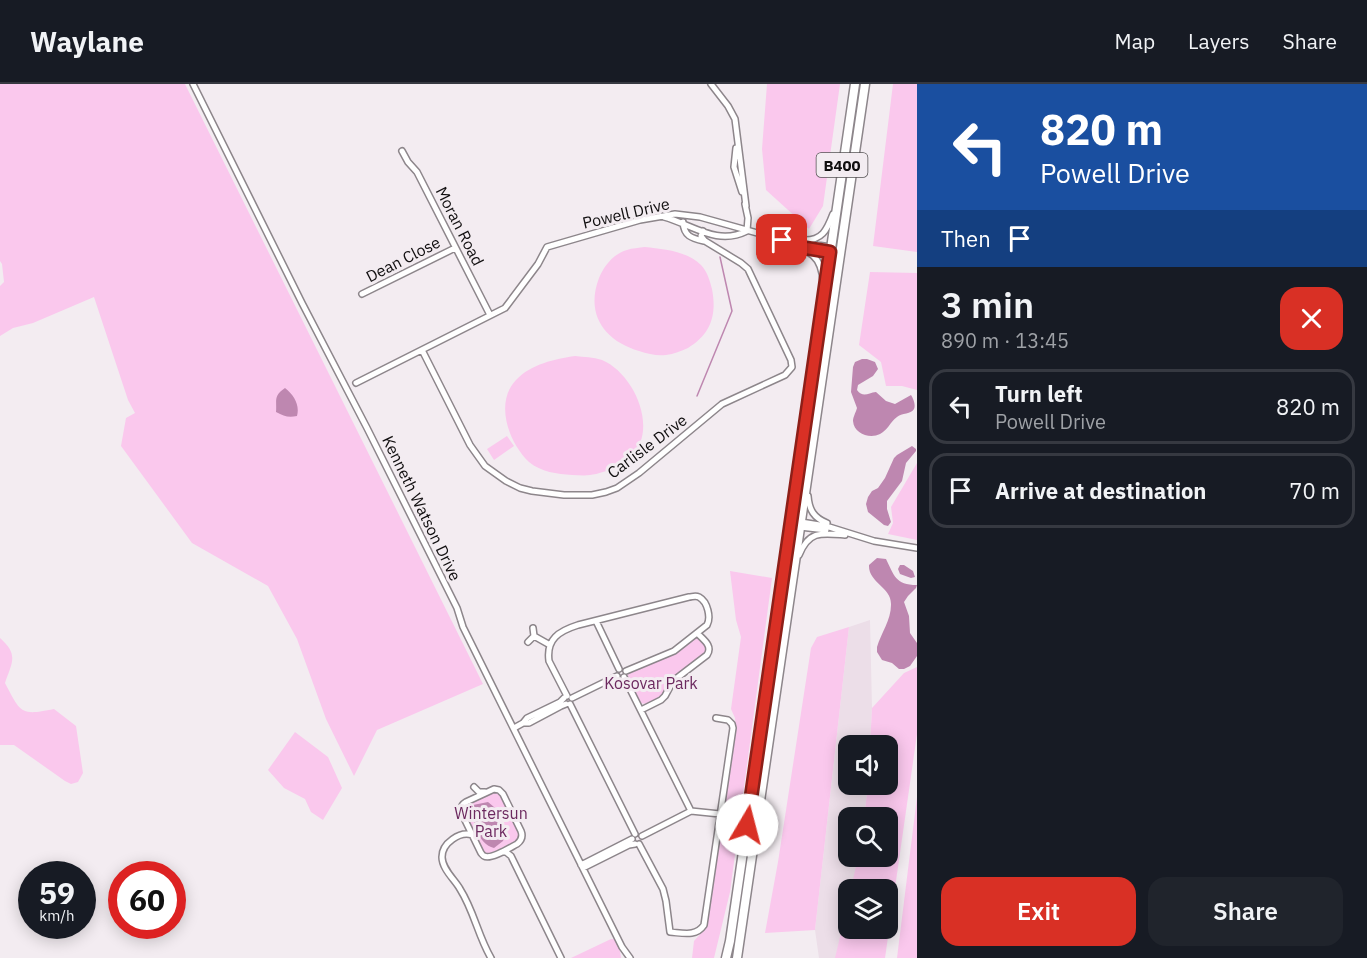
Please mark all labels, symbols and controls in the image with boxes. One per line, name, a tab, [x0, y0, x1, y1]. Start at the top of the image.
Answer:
text: Waylane	[30, 23, 144, 60]
text: Map	[1115, 27, 1155, 55]
text: Layers	[1188, 27, 1250, 55]
text: Share	[1283, 27, 1337, 55]
text: 820 m	[1040, 102, 1163, 157]
icon: left	[941, 108, 1019, 186]
road number: B400	[816, 153, 868, 177]
text: Powell Drive	[1040, 155, 1190, 190]
street label: Moran Road	[432, 183, 488, 269]
street label: Powell Drive	[580, 193, 672, 233]
pin	[756, 214, 807, 265]
icon: arrive	[1003, 222, 1036, 255]
icon: arrive	[765, 223, 798, 256]
text: Then	[941, 224, 991, 253]
street label: Dean Close	[362, 232, 444, 286]
text: 3 min	[941, 281, 1034, 328]
button: close	[1280, 287, 1343, 350]
text: 890 m · 13:45	[941, 327, 1069, 354]
text: Turn left	[995, 379, 1083, 408]
icon: left	[944, 390, 977, 423]
text: 820 m	[1276, 392, 1340, 421]
text: Powell Drive	[995, 408, 1106, 435]
street label: Carlisle Drive	[603, 409, 691, 482]
street label: Kenneth Watson Drive	[378, 432, 466, 584]
icon: arrive	[944, 474, 977, 507]
text: Arrive at destination	[995, 476, 1206, 505]
text: 70 m	[1289, 476, 1340, 505]
park label: Kosovar Park	[604, 673, 698, 693]
map controls	[838, 735, 898, 939]
button: sound	[838, 735, 898, 795]
position arrow	[715, 793, 779, 857]
park label: Wintersun Park	[454, 803, 528, 841]
button: search	[838, 807, 898, 867]
speed limit sign: 60	[108, 861, 186, 939]
text: 59	[39, 873, 75, 912]
button: Exit	[941, 877, 1136, 946]
button: Share	[1148, 877, 1343, 946]
button: layers	[838, 879, 898, 939]
text: km/h	[39, 906, 75, 925]

